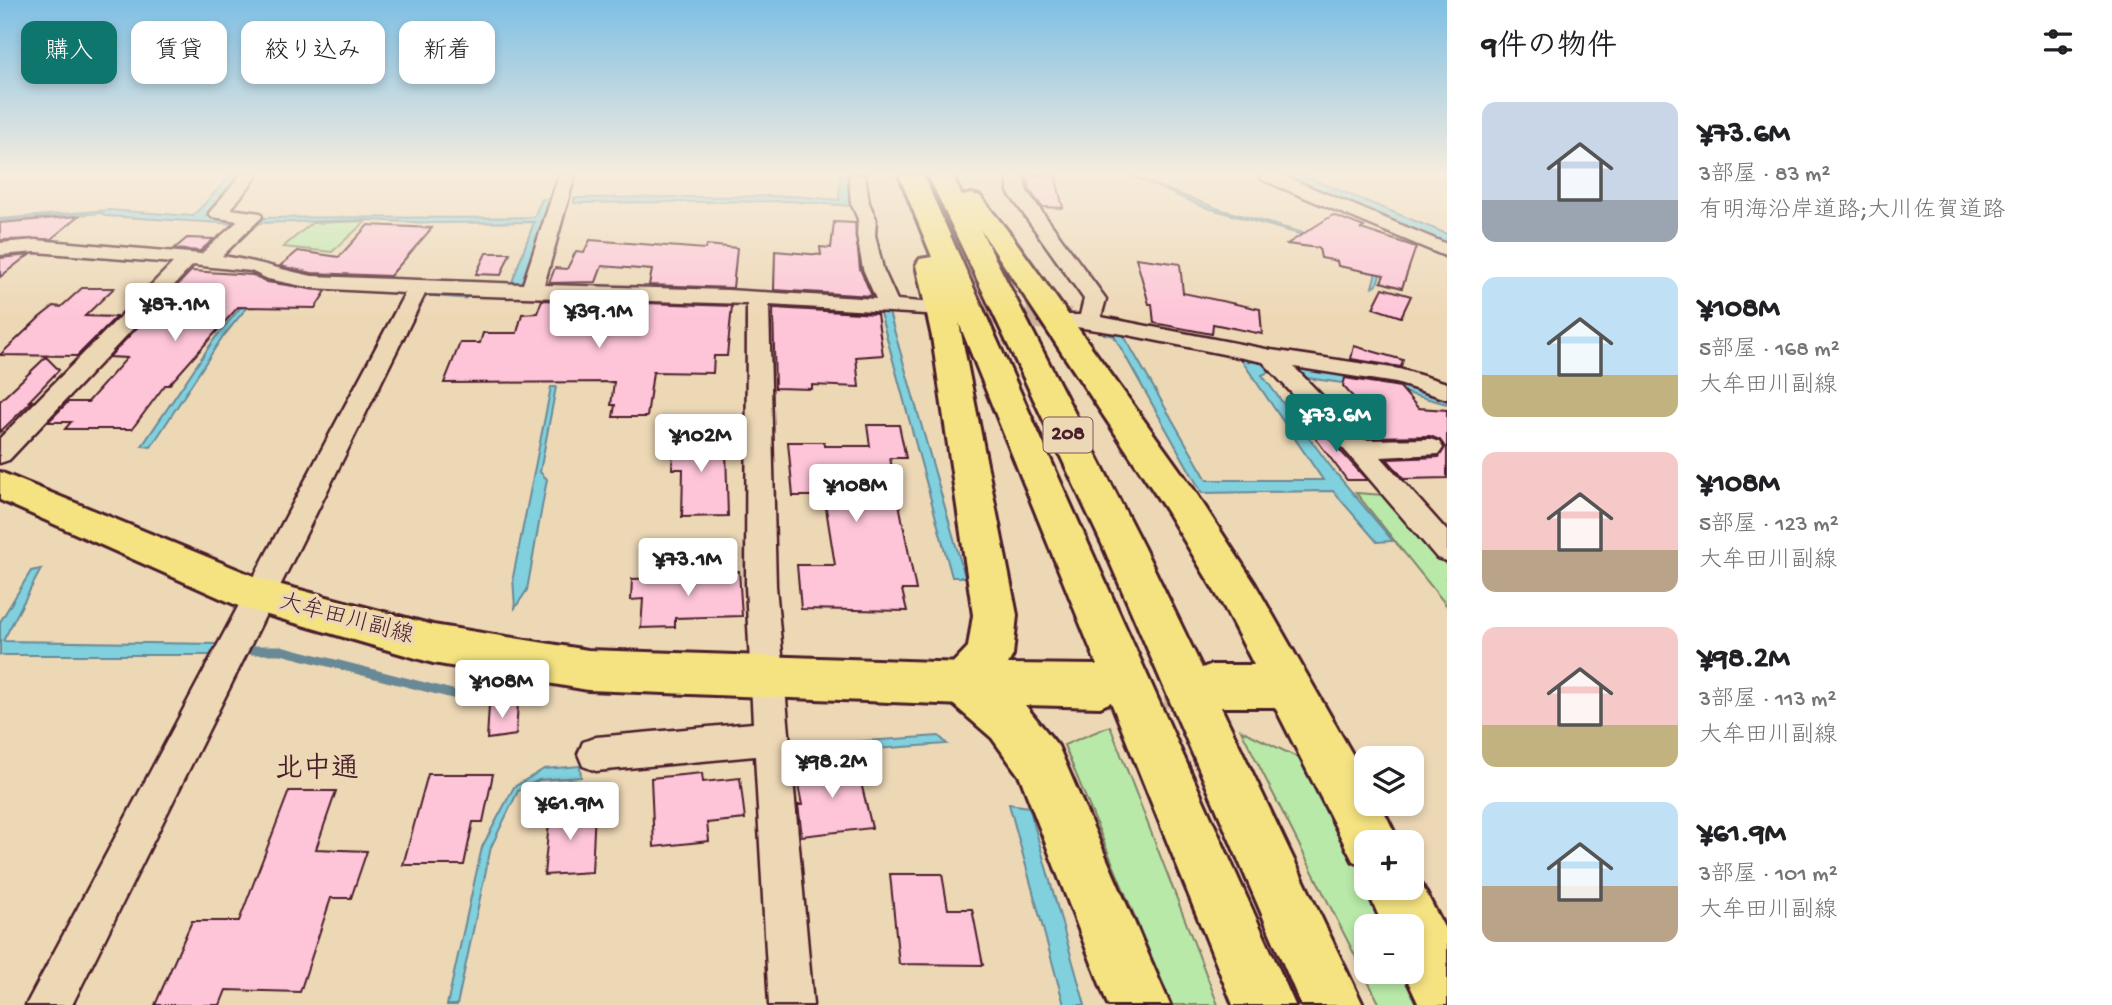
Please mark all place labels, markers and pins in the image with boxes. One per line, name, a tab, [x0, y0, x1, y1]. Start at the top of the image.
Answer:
pin: ¥87.1M	[118, 284, 232, 343]
pin: ¥39.1M	[542, 290, 656, 350]
pin: ¥73.6M	[1279, 394, 1393, 454]
pin: ¥102M	[652, 414, 750, 474]
pin: ¥108M	[807, 464, 905, 524]
pin: ¥73.1M	[631, 538, 745, 598]
pin: ¥108M	[453, 660, 551, 720]
pin: ¥98.2M	[775, 740, 889, 800]
pin: ¥61.9M	[513, 782, 627, 842]

